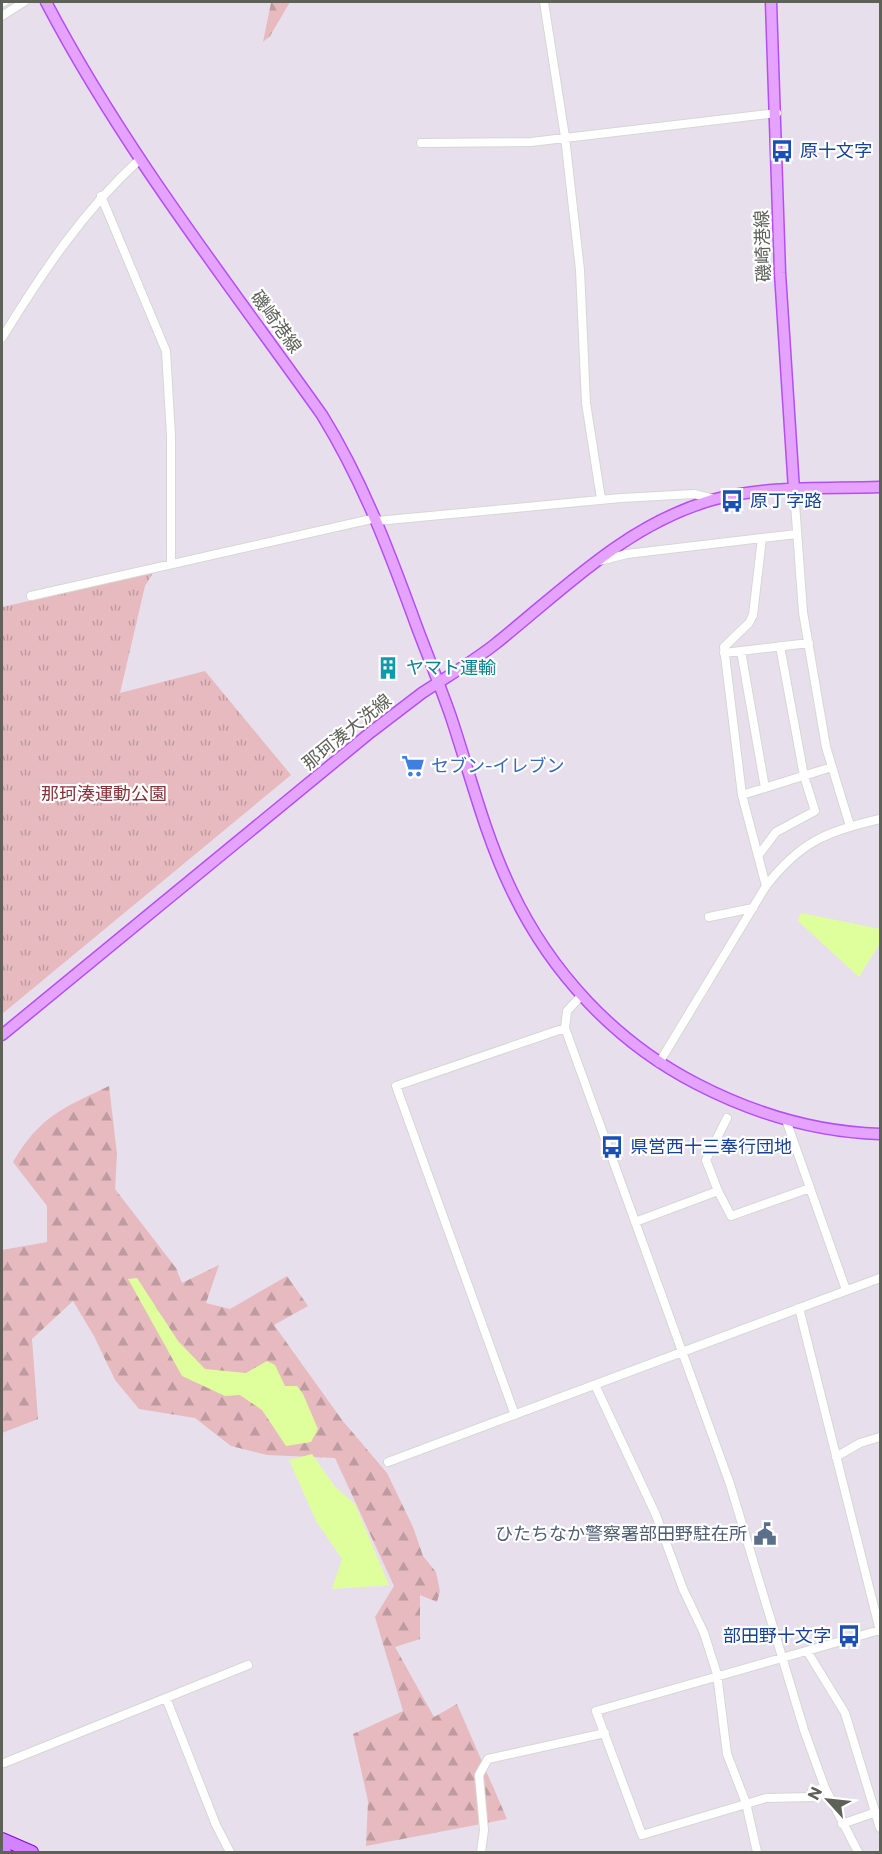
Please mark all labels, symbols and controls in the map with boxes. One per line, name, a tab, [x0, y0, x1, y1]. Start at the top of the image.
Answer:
bus stop icon: 原十文字	[769, 138, 795, 164]
place label: 原十文字	[800, 139, 872, 161]
street label: 磯崎港線	[750, 210, 774, 282]
street label: 磯崎港線	[247, 286, 307, 357]
bus stop icon: 原丁字路	[719, 488, 745, 514]
place label: 原丁字路	[750, 489, 822, 511]
building icon: ヤマト運輸	[375, 655, 401, 681]
place label: ヤマト運輸	[406, 656, 496, 678]
street label: 那珂湊大洗線	[297, 689, 395, 774]
supermarket icon: セブン-イレブン	[400, 753, 426, 779]
place label: セブン-イレブン	[431, 754, 565, 776]
park label: 那珂湊運動公園	[41, 782, 167, 804]
bus stop icon: 県営西十三奉行団地	[599, 1134, 625, 1160]
place label: 県営西十三奉行団地	[630, 1135, 792, 1157]
public building icon: ひたちなか警察署部田野駐在所	[752, 1521, 778, 1547]
place label: ひたちなか警察署部田野駐在所	[495, 1522, 747, 1544]
bus stop icon: 部田野十文字	[836, 1623, 862, 1649]
place label: 部田野十文字	[723, 1624, 831, 1646]
north arrow	[798, 1770, 858, 1830]
text: N	[803, 1783, 825, 1803]

